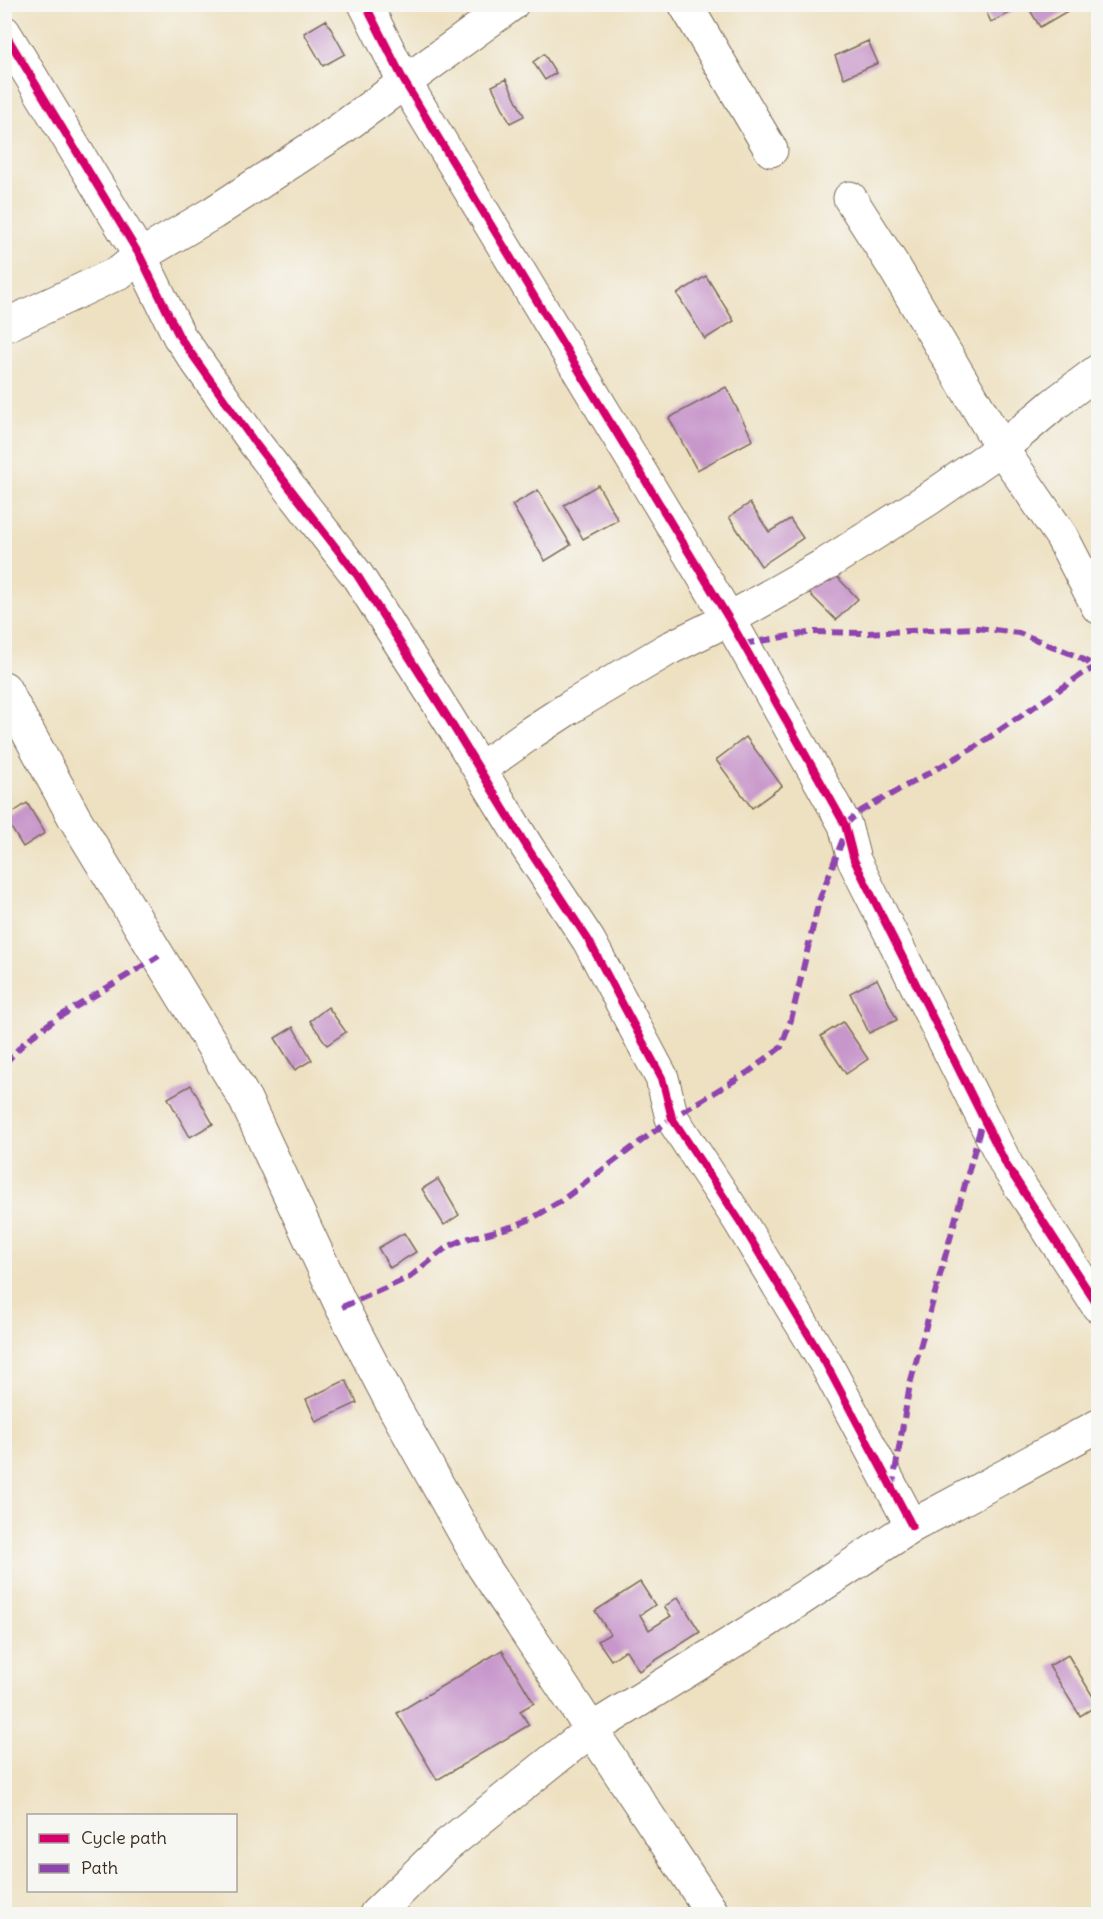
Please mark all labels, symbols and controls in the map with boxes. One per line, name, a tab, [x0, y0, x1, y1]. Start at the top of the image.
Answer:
legend	[27, 1814, 237, 1892]
text: Cycle path	[81, 1826, 167, 1849]
text: Path	[81, 1856, 118, 1879]

